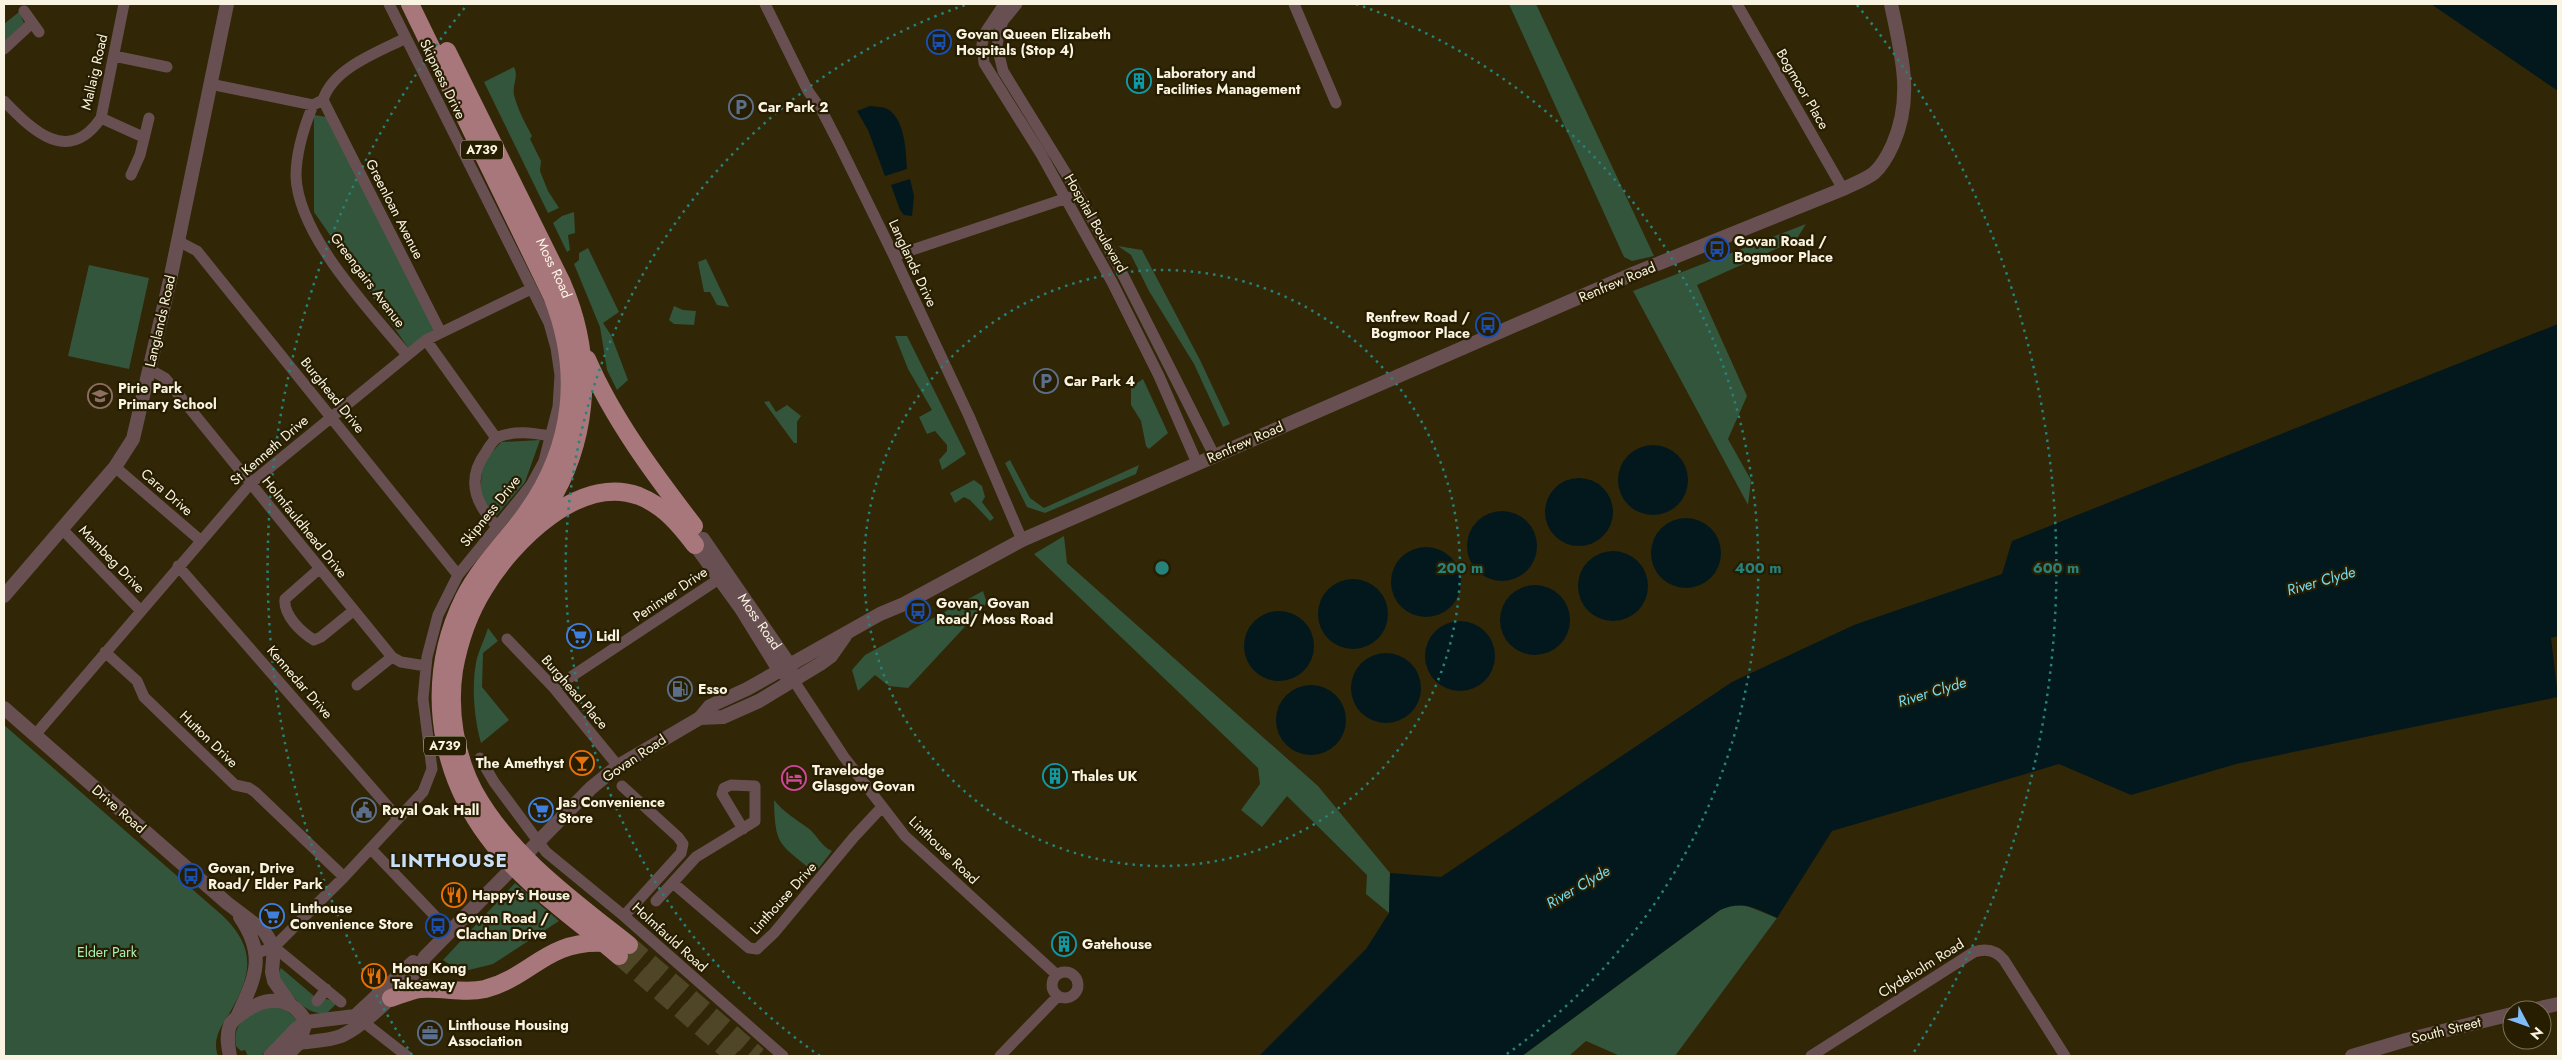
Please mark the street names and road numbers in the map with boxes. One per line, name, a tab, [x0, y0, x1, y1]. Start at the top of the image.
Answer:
street label: Mallaig Road	[76, 32, 112, 112]
street label: Skipness Drive	[415, 36, 471, 122]
street label: Bogmoor Place	[1772, 45, 1834, 133]
road number: A739	[461, 140, 503, 160]
street label: Greenloan Avenue	[361, 155, 429, 263]
street label: Hospital Boulevard	[1060, 170, 1132, 276]
street label: Langlands Drive	[884, 216, 942, 310]
street label: Greengairs Avenue	[326, 229, 410, 331]
street label: Moss Road	[531, 234, 577, 301]
street label: Renfrew Road	[1575, 257, 1659, 307]
street label: Langlands Road	[140, 273, 180, 369]
street label: Burghead Drive	[296, 353, 370, 437]
street label: St Kenneth Drive	[226, 410, 312, 490]
street label: Renfrew Road	[1204, 416, 1286, 468]
street label: Cara Drive	[137, 464, 197, 520]
street label: Skipness Drive	[455, 471, 525, 551]
street label: Holmfauldhead Drive	[258, 472, 352, 582]
street label: Mambeg Drive	[74, 521, 150, 597]
street label: Peninver Drive	[629, 562, 711, 626]
street label: Moss Road	[733, 589, 786, 654]
street label: Kennedar Drive	[262, 641, 338, 723]
street label: Burghead Place	[537, 650, 613, 734]
street label: Hutton Drive	[175, 706, 243, 772]
street label: Govan Road	[598, 729, 670, 787]
road number: A739	[424, 736, 466, 756]
street label: Drive Road	[88, 780, 150, 838]
street label: Linthouse Road	[905, 811, 983, 889]
street label: Linthouse Drive	[745, 857, 821, 939]
street label: Holmfauld Road	[628, 898, 712, 976]
street label: Clydeholm Road	[1874, 934, 1968, 1002]
street label: South Street	[2409, 1012, 2483, 1048]

